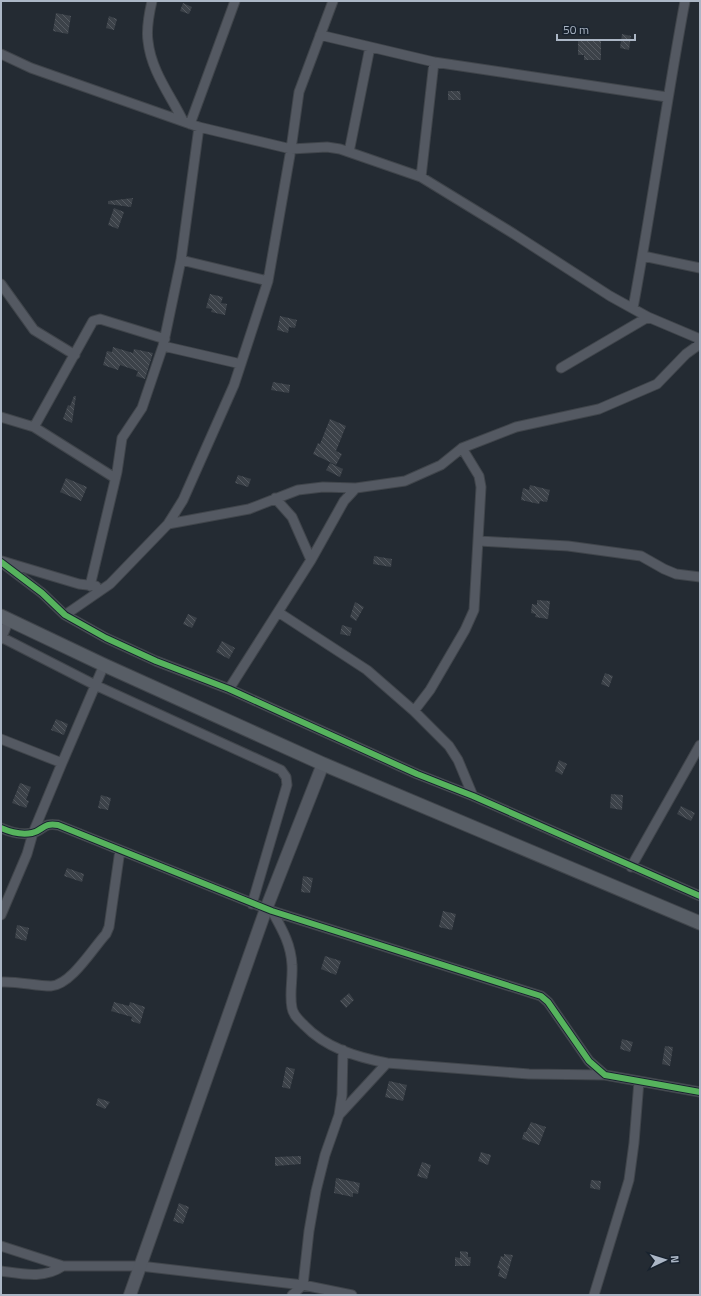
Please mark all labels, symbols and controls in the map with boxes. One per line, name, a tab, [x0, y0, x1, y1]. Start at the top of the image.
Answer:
scale bar	[557, 16, 635, 42]
text: 50 m	[563, 20, 589, 39]
north arrow	[645, 1240, 685, 1280]
text: N	[667, 1255, 683, 1264]

